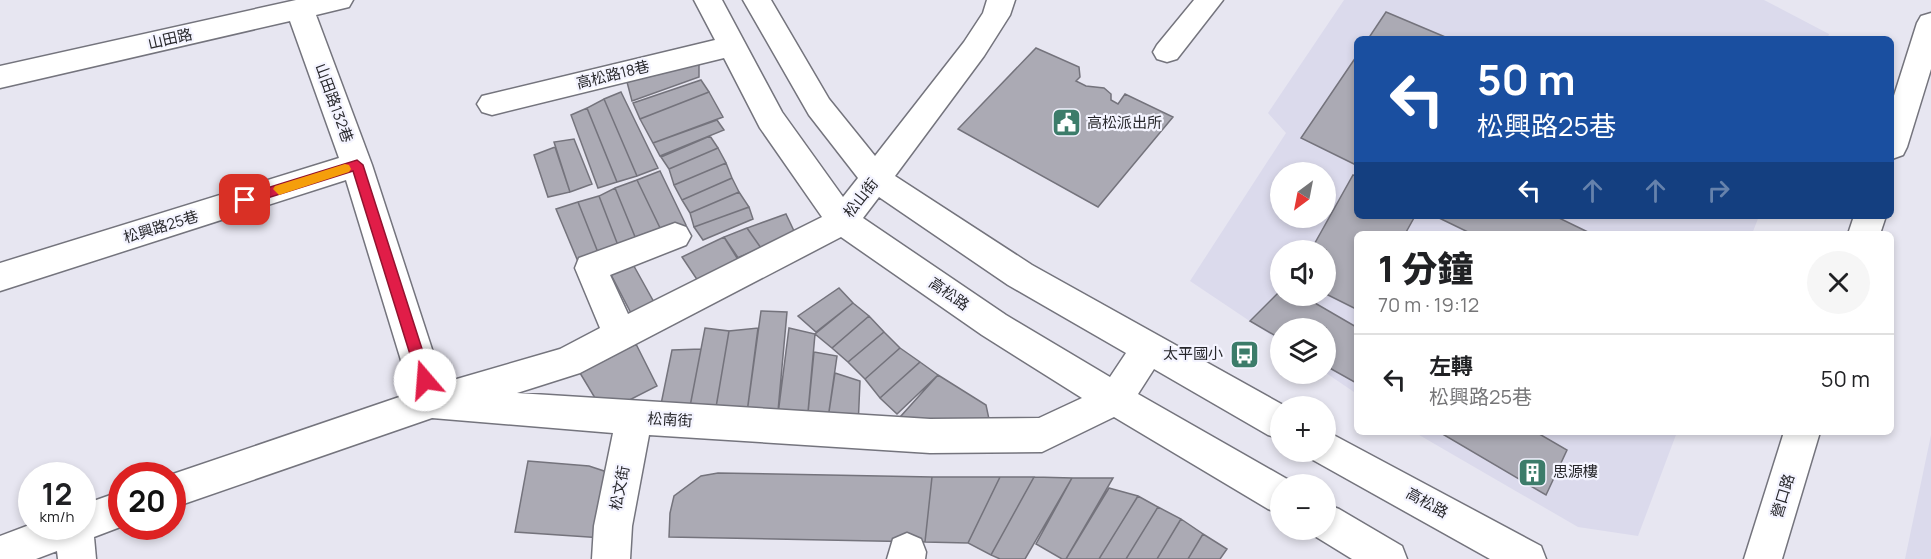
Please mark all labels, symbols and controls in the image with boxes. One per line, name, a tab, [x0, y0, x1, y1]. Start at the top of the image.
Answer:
street label: 山田路	[146, 23, 194, 54]
text: 50 m	[1477, 50, 1575, 108]
street label: 高松路18巷	[574, 55, 652, 94]
street label: 山田路132巷	[310, 60, 358, 145]
icon: left	[1378, 60, 1456, 138]
public building icon: 高松派出所	[1050, 107, 1082, 139]
text: 松興路25巷	[1477, 107, 1616, 144]
place label: 高松派出所	[1087, 112, 1162, 133]
north arrow	[1270, 162, 1336, 228]
map controls	[1270, 162, 1336, 540]
street label: 松山街	[838, 173, 883, 222]
pin	[219, 174, 270, 225]
icon: left	[1513, 174, 1546, 207]
icon: ahead	[1576, 174, 1609, 207]
icon: ahead	[1639, 174, 1672, 207]
icon: right	[1702, 174, 1735, 207]
icon: arrive	[228, 183, 261, 216]
street label: 松興路25巷	[121, 205, 201, 248]
button: sound	[1270, 240, 1336, 306]
text: 1 分鐘	[1378, 244, 1474, 293]
button: close	[1807, 251, 1870, 314]
street label: 高松路	[925, 272, 974, 315]
text: 70 m · 19:12	[1378, 291, 1479, 318]
button: layers	[1270, 318, 1336, 384]
bus stop icon: 太平國小	[1228, 338, 1260, 370]
place label: 太平國小	[1163, 343, 1223, 364]
position arrow	[393, 348, 457, 412]
text: 左轉	[1429, 351, 1473, 381]
icon: left	[1378, 363, 1411, 396]
text: 50 m	[1821, 364, 1870, 394]
text: 松興路25巷	[1429, 383, 1532, 410]
button: +	[1270, 396, 1336, 462]
street label: 松南街	[647, 408, 693, 431]
building icon: 思源樓	[1516, 456, 1548, 488]
place label: 思源樓	[1553, 461, 1598, 482]
speed limit sign: 20	[108, 462, 186, 540]
street label: 松文街	[605, 464, 634, 512]
street label: 營口路	[1766, 471, 1799, 520]
text: 12	[41, 473, 73, 514]
button: −	[1270, 474, 1336, 540]
street label: 高松路	[1402, 482, 1452, 523]
text: km/h	[40, 506, 74, 527]

